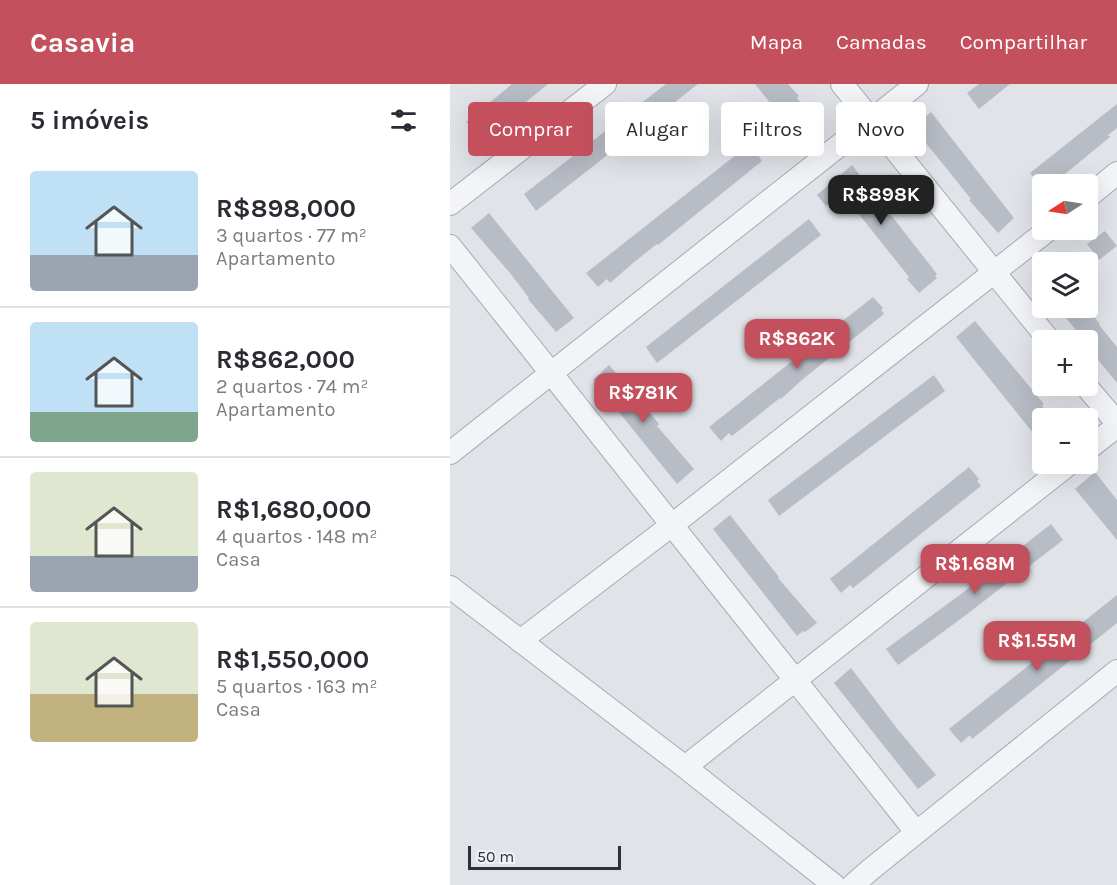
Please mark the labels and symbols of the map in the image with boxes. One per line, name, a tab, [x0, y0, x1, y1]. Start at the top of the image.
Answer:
north arrow	[1032, 174, 1098, 240]
pin: R$898K	[832, 175, 930, 226]
pin: R$862K	[748, 319, 846, 370]
pin: R$781K	[594, 373, 692, 424]
pin: R$1.68M	[920, 544, 1030, 595]
pin: R$1.55M	[982, 621, 1092, 672]
scale bar	[468, 843, 621, 870]

